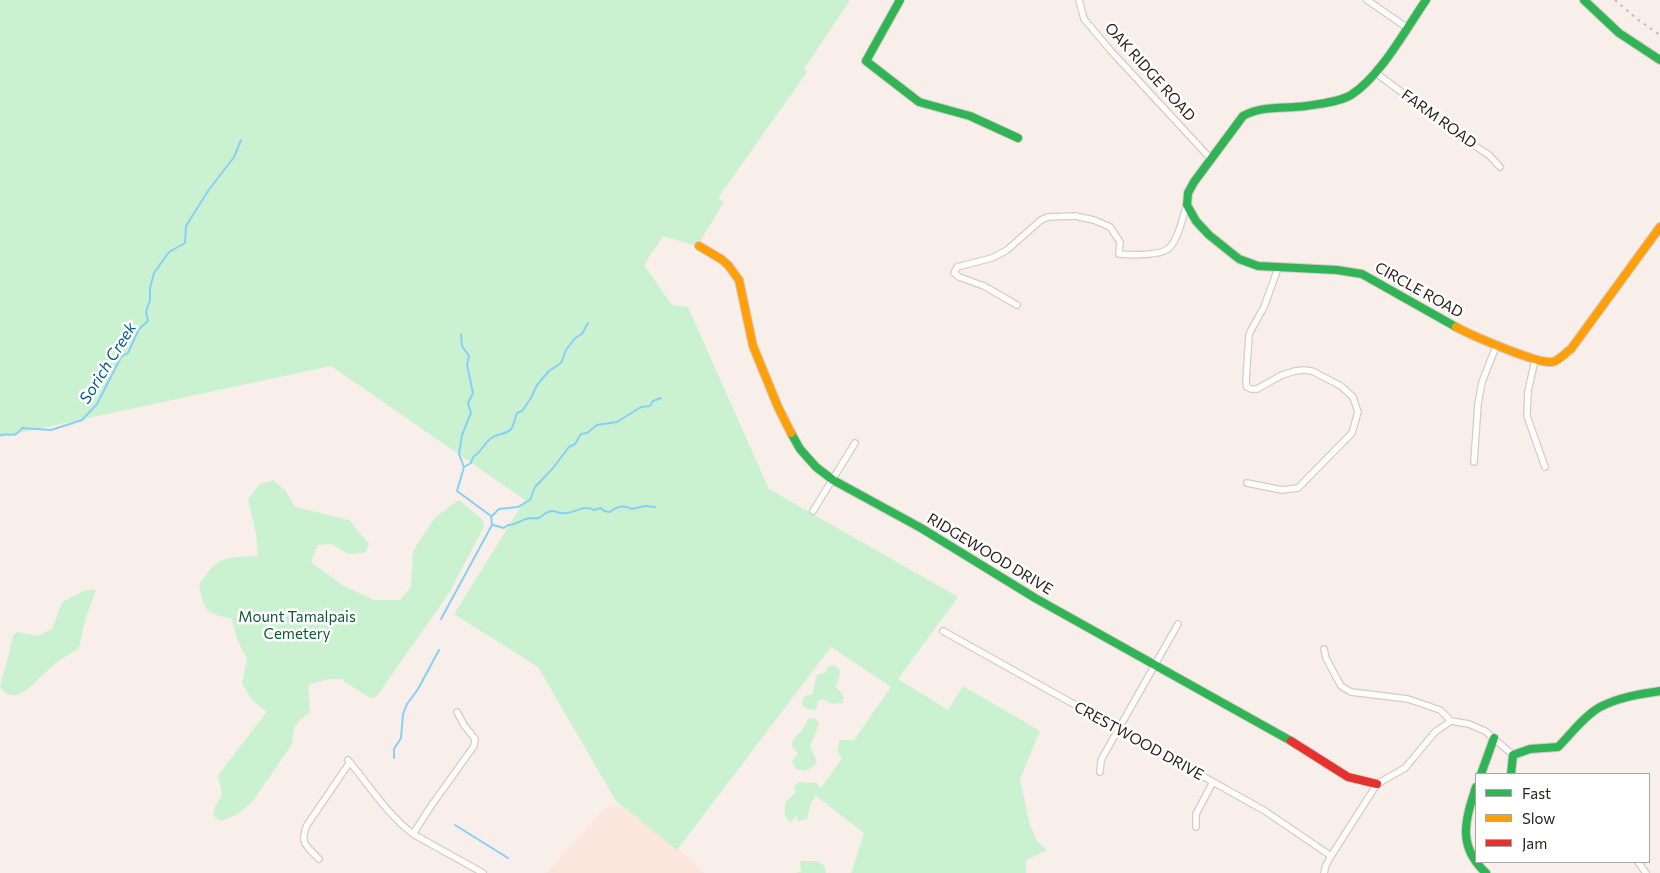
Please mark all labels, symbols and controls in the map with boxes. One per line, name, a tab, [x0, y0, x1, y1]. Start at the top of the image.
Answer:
street label: OAK RIDGE ROAD	[1101, 19, 1199, 125]
street label: FARM ROAD	[1398, 86, 1480, 152]
street label: CIRCLE ROAD	[1372, 258, 1466, 322]
water label: Sorich Creek	[75, 319, 141, 407]
street label: RIDGEWOOD DRIVE	[924, 509, 1056, 599]
park label: Mount Tamalpais Cemetery	[238, 608, 356, 643]
street label: CRESTWOOD DRIVE	[1071, 698, 1207, 784]
legend	[1475, 773, 1650, 863]
text: Fast	[1522, 784, 1551, 802]
text: Slow	[1522, 809, 1555, 827]
text: Jam	[1522, 834, 1547, 852]

